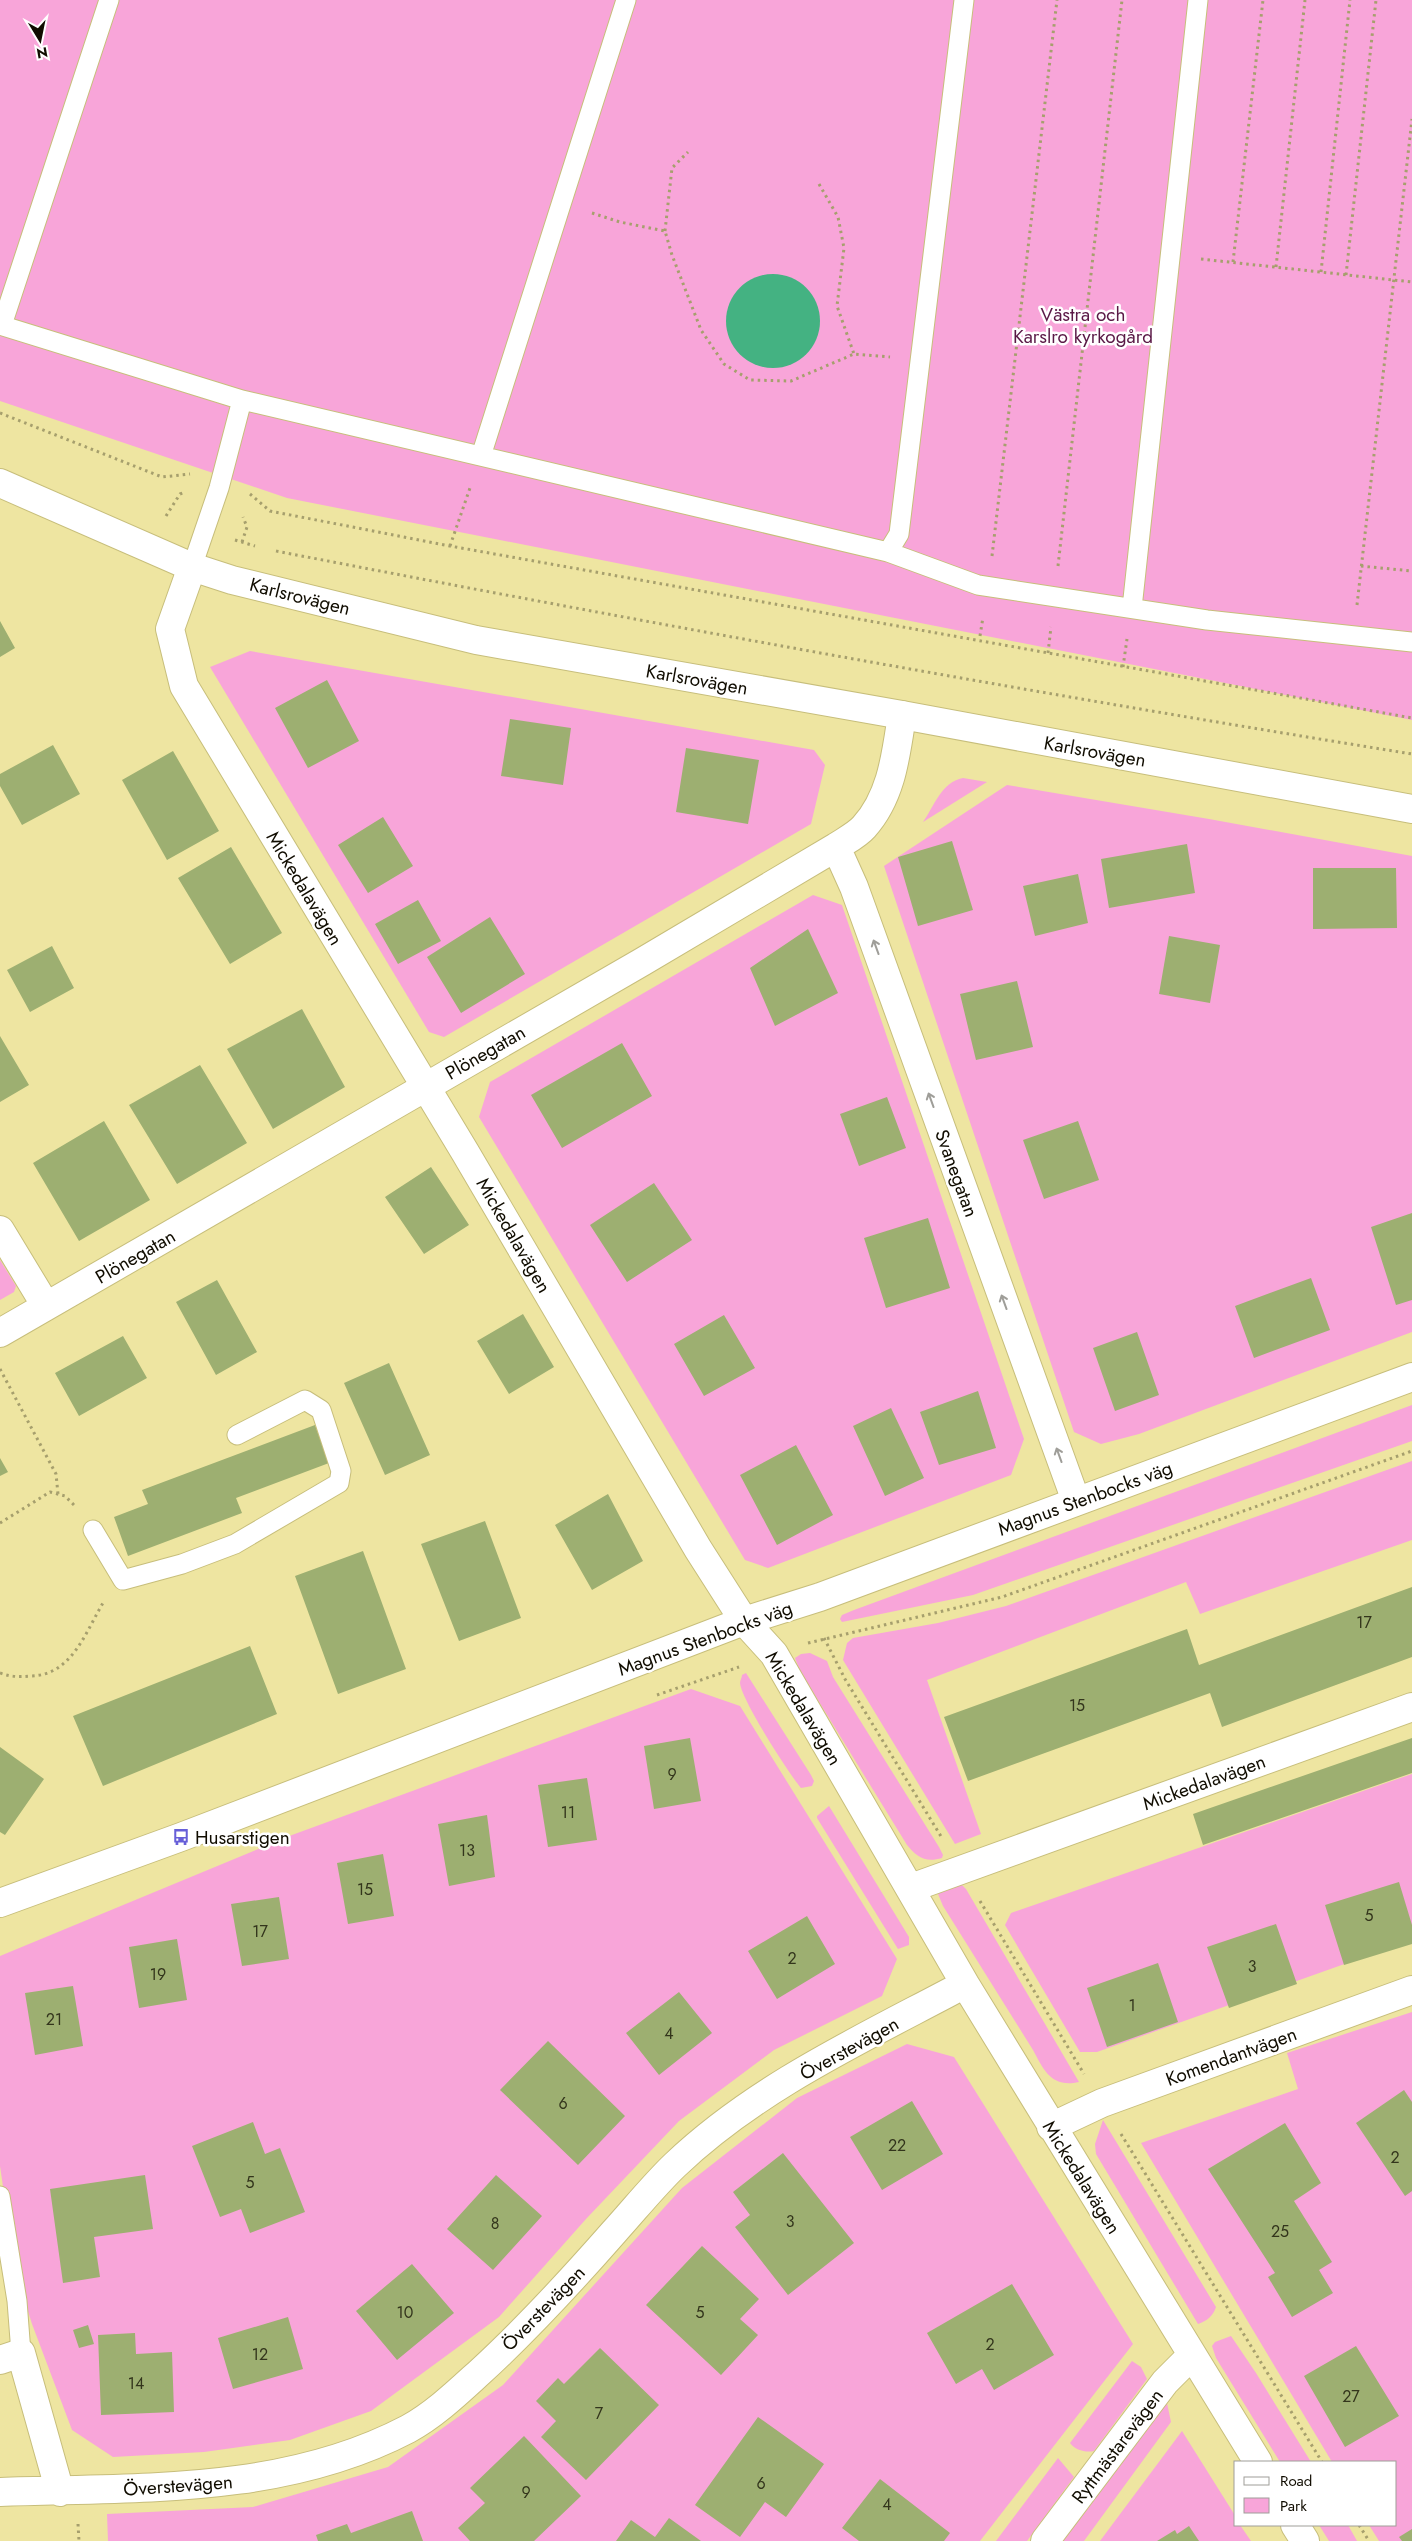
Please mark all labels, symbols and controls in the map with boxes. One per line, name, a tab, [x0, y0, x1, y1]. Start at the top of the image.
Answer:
north arrow	[15, 15, 65, 65]
text: N	[35, 42, 49, 64]
park label: Västra och Karslro kyrkogård	[1013, 301, 1153, 350]
street label: Karlsrovägen	[247, 571, 353, 622]
street label: Karlsrovägen	[644, 657, 750, 702]
street label: Karlsrovägen	[1042, 729, 1148, 774]
street label: Mickedalavägen	[260, 826, 349, 950]
one-way arrow	[871, 940, 880, 955]
street label: Plönegatan	[440, 1019, 530, 1086]
one-way arrow	[926, 1093, 935, 1108]
street label: Svanegatan	[928, 1126, 985, 1221]
street label: Mickedalavägen	[470, 1173, 557, 1298]
street label: Plönegatan	[90, 1223, 180, 1290]
one-way arrow	[999, 1295, 1008, 1310]
one-way arrow	[1054, 1448, 1063, 1463]
street label: Magnus Stenbocks väg	[994, 1454, 1176, 1543]
street label: Magnus Stenbocks väg	[614, 1594, 796, 1683]
house number: 17	[1356, 1611, 1372, 1634]
street label: Mickedalavägen	[759, 1646, 848, 1770]
house number: 15	[1069, 1694, 1085, 1717]
street label: Mickedalavägen	[1139, 1748, 1269, 1817]
house number: 9	[667, 1763, 677, 1786]
house number: 11	[561, 1801, 575, 1824]
place label: Husarstigen	[195, 1824, 290, 1851]
bus stop icon: Husarstigen	[171, 1827, 191, 1847]
house number: 13	[459, 1839, 475, 1862]
house number: 15	[357, 1878, 373, 1901]
house number: 5	[1364, 1904, 1374, 1927]
house number: 17	[252, 1920, 268, 1943]
house number: 2	[787, 1947, 797, 1970]
house number: 3	[1248, 1955, 1257, 1978]
house number: 19	[150, 1963, 166, 1986]
house number: 1	[1128, 1994, 1136, 2017]
house number: 21	[46, 2008, 62, 2031]
street label: Överstevägen	[795, 2010, 904, 2087]
street label: Komendantvägen	[1162, 2020, 1301, 2093]
house number: 4	[664, 2022, 674, 2045]
house number: 6	[558, 2092, 568, 2115]
street label: Mickedalavägen	[1036, 2115, 1127, 2239]
house number: 22	[888, 2134, 906, 2157]
house number: 2	[1390, 2146, 1400, 2169]
house number: 5	[245, 2171, 255, 2194]
house number: 3	[786, 2210, 795, 2233]
house number: 8	[491, 2212, 499, 2235]
house number: 25	[1271, 2220, 1289, 2243]
street label: Överstevägen	[496, 2260, 591, 2357]
house number: 10	[397, 2301, 413, 2324]
house number: 5	[695, 2301, 705, 2324]
house number: 2	[985, 2333, 995, 2356]
house number: 12	[252, 2343, 268, 2366]
house number: 14	[128, 2372, 144, 2395]
street label: Ryttmästarevägen	[1065, 2383, 1170, 2509]
house number: 27	[1342, 2385, 1360, 2408]
house number: 7	[595, 2402, 604, 2425]
legend	[1234, 2461, 1397, 2526]
street label: Överstevägen	[122, 2468, 234, 2503]
text: Road	[1280, 2470, 1312, 2492]
house number: 6	[756, 2472, 766, 2495]
house number: 9	[521, 2481, 531, 2504]
house number: 4	[882, 2493, 892, 2516]
text: Park	[1280, 2495, 1307, 2517]

